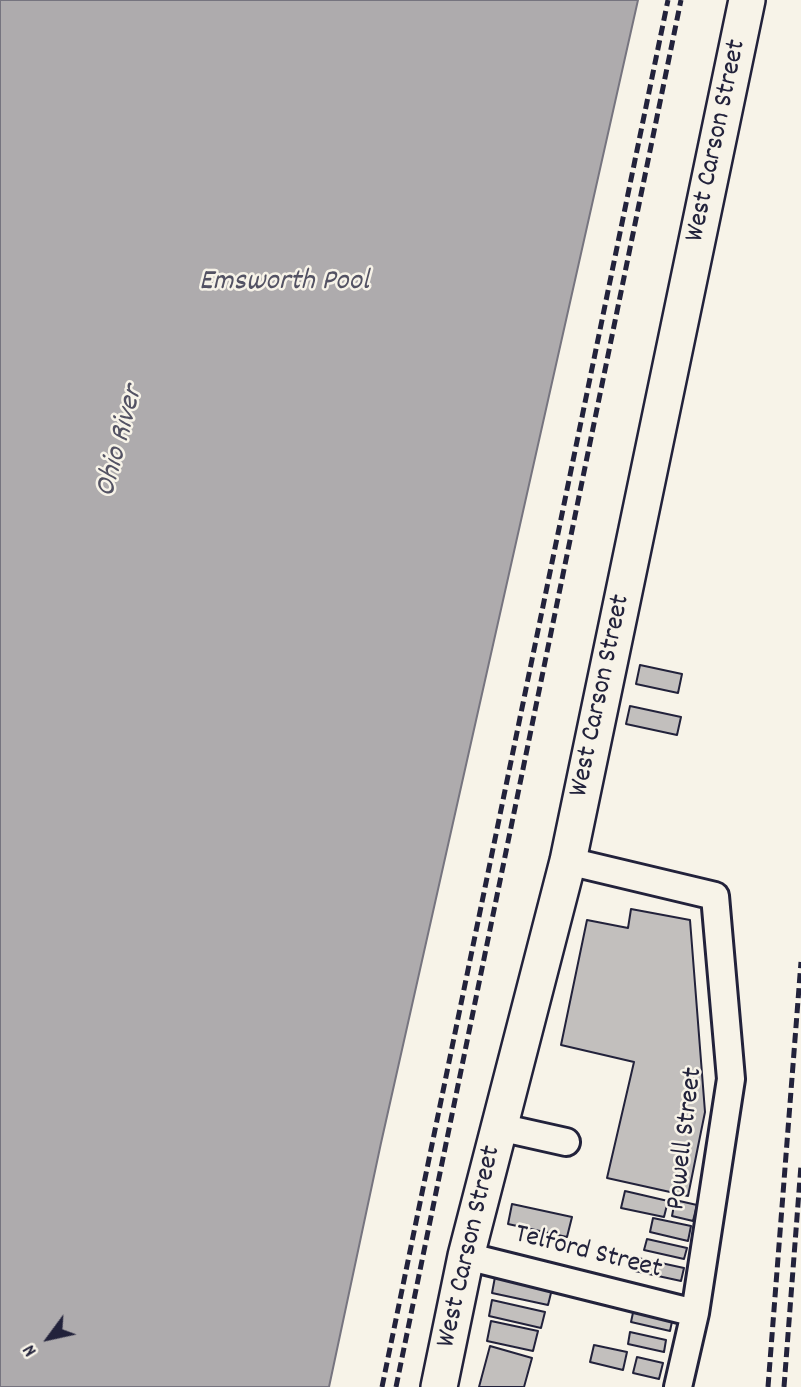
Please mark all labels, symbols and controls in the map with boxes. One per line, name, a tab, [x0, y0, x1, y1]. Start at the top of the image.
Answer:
street label: West Carson Street	[680, 37, 756, 245]
water label: Emsworth Pool	[199, 266, 369, 302]
water label: Ohio River	[90, 382, 154, 502]
street label: West Carson Street	[564, 592, 640, 800]
street label: Powell Street	[662, 1066, 712, 1212]
street label: West Carson Street	[431, 1143, 511, 1351]
street label: Telford Street	[511, 1219, 665, 1289]
north arrow	[14, 1303, 84, 1373]
text: N	[17, 1338, 45, 1361]

